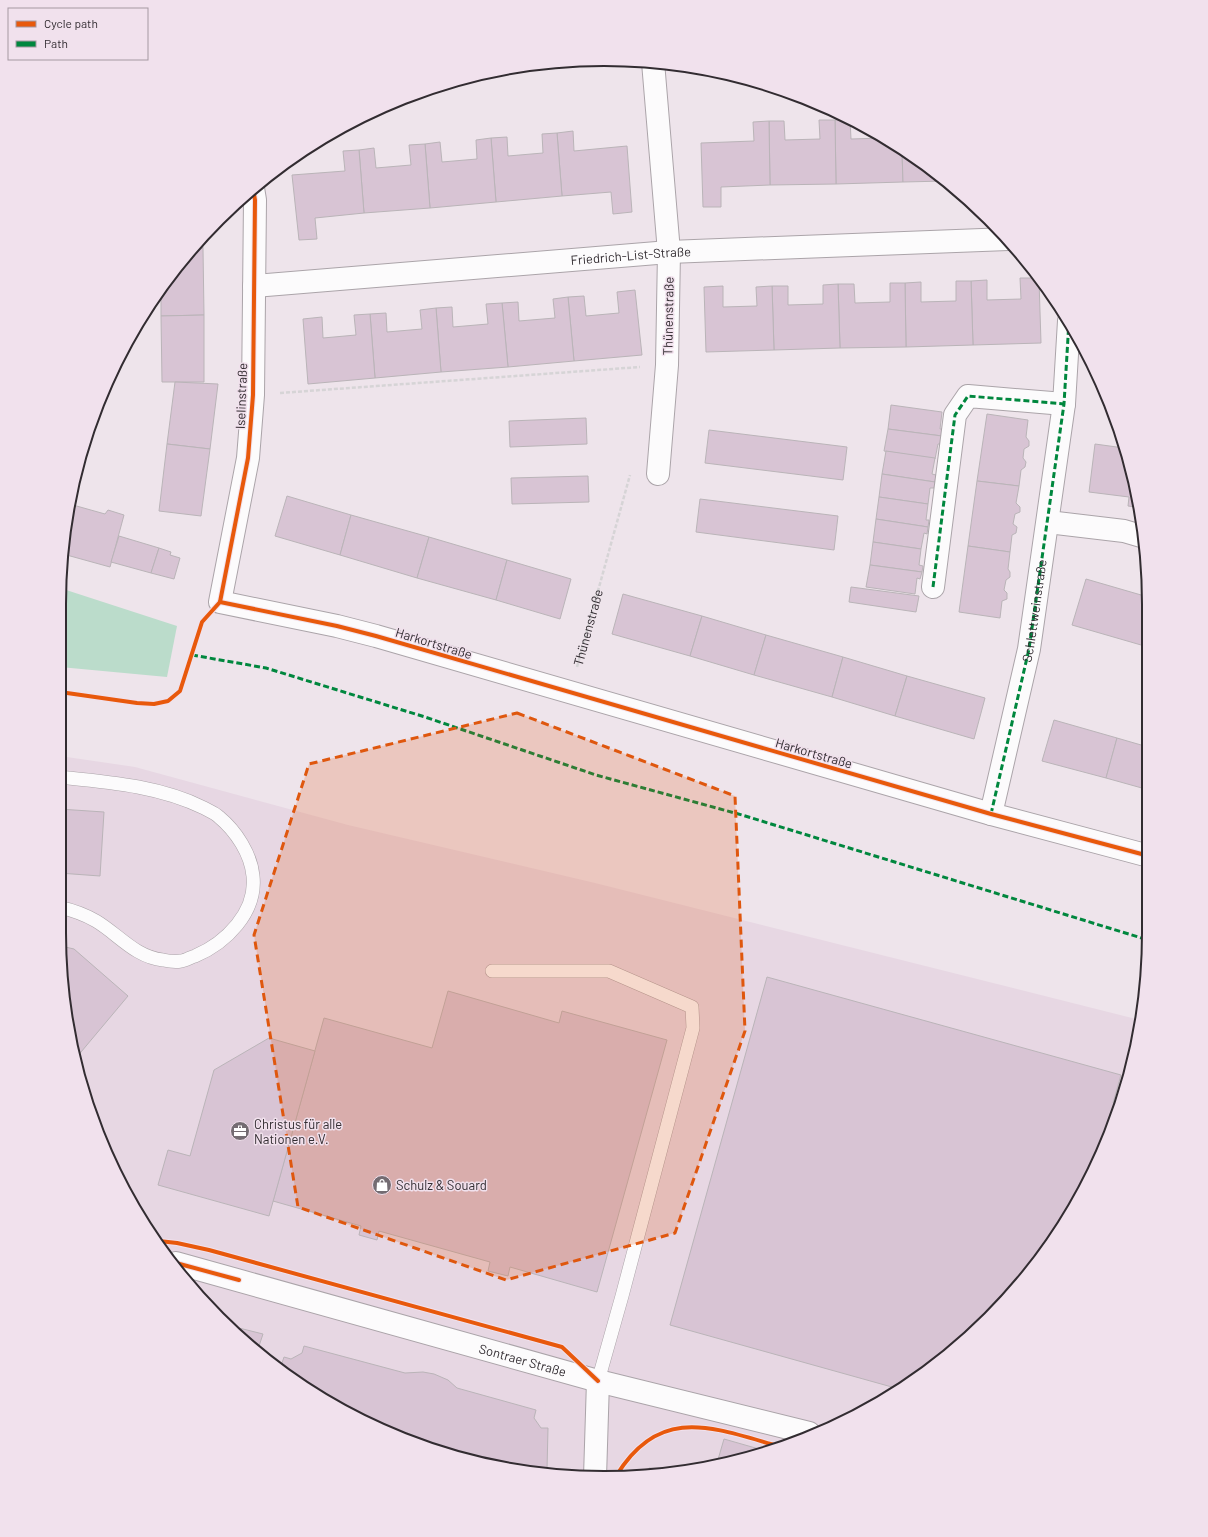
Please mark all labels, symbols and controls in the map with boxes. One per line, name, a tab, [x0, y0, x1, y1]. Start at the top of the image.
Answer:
legend	[8, 8, 148, 60]
text: Cycle path	[44, 16, 98, 30]
text: Path	[44, 36, 68, 50]
street label: Friedrich-List-Straße	[570, 243, 691, 268]
street label: Thünenstraße	[659, 276, 677, 356]
street label: Iselinstraße	[232, 362, 250, 429]
street label: Schlettweinstraße	[1018, 558, 1050, 664]
street label: Thünenstraße	[570, 587, 606, 668]
street label: Harkortstraße	[394, 624, 474, 662]
street label: Harkortstraße	[774, 734, 854, 772]
place label: Christus für alle Nationen e.V.	[254, 1116, 342, 1147]
office icon: Christus für alle Nationen e.V.	[229, 1120, 251, 1142]
shop icon: Schulz & Souard	[371, 1174, 393, 1196]
place label: Schulz & Souard	[396, 1177, 487, 1193]
street label: Sontraer Straße	[477, 1340, 568, 1380]

